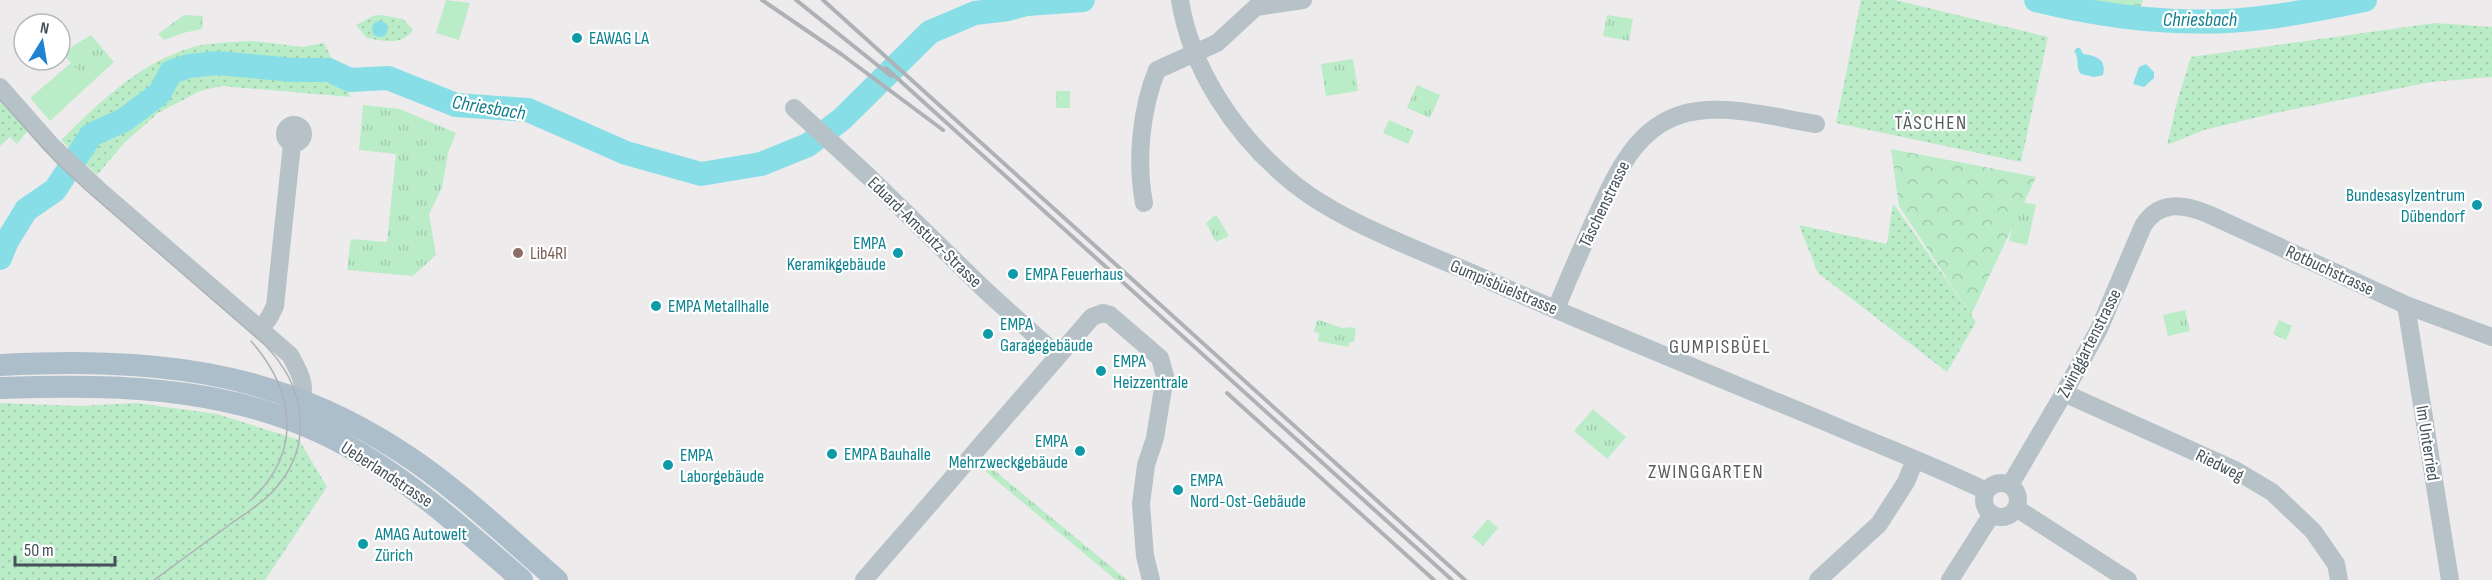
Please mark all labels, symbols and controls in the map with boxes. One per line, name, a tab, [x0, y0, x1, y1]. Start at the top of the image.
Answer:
water label: Chriesbach	[2163, 8, 2237, 32]
north arrow	[12, 12, 72, 72]
text: N	[39, 19, 51, 39]
place label: EAWAG LA	[589, 28, 649, 49]
marker: EAWAG LA	[570, 31, 584, 45]
water label: Chriesbach	[450, 90, 527, 126]
district label: TÄSCHEN	[1894, 111, 1968, 135]
street label: Täschenstrasse	[1575, 158, 1634, 251]
street label: Eduard-Amstutz-Strasse	[863, 173, 986, 292]
place label: Bundesasylzentrum Dübendorf	[2346, 185, 2466, 227]
marker: Bundesasylzentrum Dübendorf	[2470, 198, 2484, 212]
place label: EMPA Keramikgebäude	[787, 233, 886, 275]
street label: Rotbuchstrasse	[2282, 241, 2377, 300]
place label: Lib4RI	[530, 243, 567, 264]
marker: Lib4RI	[511, 246, 525, 260]
marker: EMPA Keramikgebäude	[891, 246, 905, 260]
street label: Gumpisbüelstrasse	[1447, 255, 1561, 320]
place label: EMPA Feuerhaus	[1025, 264, 1123, 285]
marker: EMPA Feuerhaus	[1006, 267, 1020, 281]
street label: Zwinggartenstrasse	[2053, 286, 2126, 401]
place label: EMPA Metallhalle	[668, 296, 769, 317]
marker: EMPA Metallhalle	[649, 299, 663, 313]
place label: EMPA Garagegebäude	[1000, 314, 1093, 356]
marker: EMPA Garagegebäude	[981, 327, 995, 341]
district label: GUMPISBÜEL	[1669, 335, 1771, 359]
place label: EMPA Heizzentrale	[1113, 351, 1188, 393]
marker: EMPA Heizzentrale	[1094, 364, 1108, 378]
street label: Im Unterried	[2411, 404, 2444, 482]
place label: EMPA Mehrzweckgebäude	[949, 431, 1068, 473]
street label: Ueberlandstrasse	[337, 437, 437, 512]
place label: EMPA Bauhalle	[844, 444, 931, 465]
marker: EMPA Mehrzweckgebäude	[1073, 444, 1087, 458]
place label: EMPA Laborgebäude	[680, 445, 764, 487]
street label: Riedweg	[2192, 445, 2247, 486]
marker: EMPA Bauhalle	[825, 447, 839, 461]
marker: EMPA Laborgebäude	[661, 458, 675, 472]
district label: ZWINGGARTEN	[1648, 460, 1764, 484]
place label: EMPA Nord-Ost-Gebäude	[1190, 470, 1306, 512]
marker: EMPA Nord-Ost-Gebäude	[1171, 483, 1185, 497]
place label: AMAG Autowelt Zürich	[374, 524, 467, 566]
scale bar	[15, 529, 116, 567]
marker: AMAG Autowelt Zürich	[356, 537, 370, 551]
text: 50 m	[24, 540, 54, 561]

